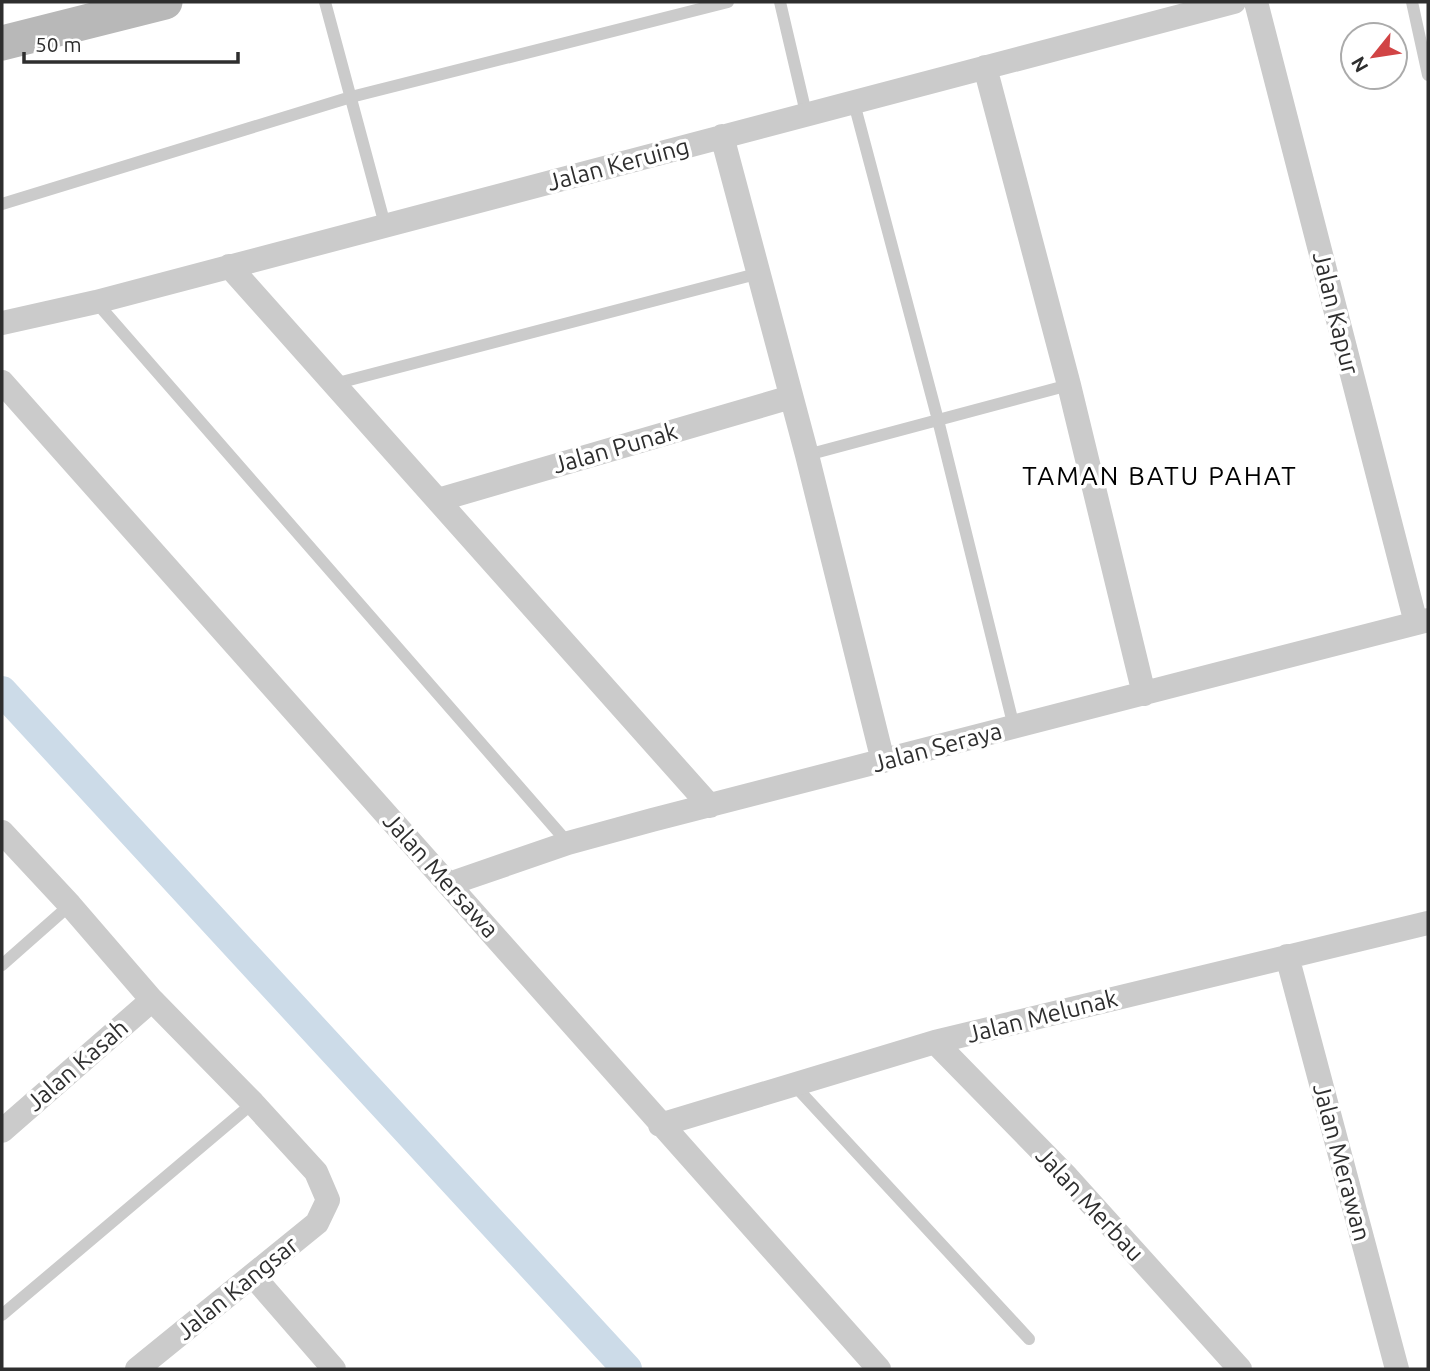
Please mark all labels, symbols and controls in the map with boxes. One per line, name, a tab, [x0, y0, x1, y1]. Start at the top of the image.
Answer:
scale bar	[24, 21, 238, 65]
north arrow	[1339, 21, 1409, 91]
text: 50 m	[35, 32, 82, 56]
text: N	[1346, 53, 1372, 76]
street label: Jalan Keruing	[544, 132, 692, 196]
street label: Jalan Kapur	[1308, 249, 1364, 377]
street label: Jalan Punak	[550, 417, 680, 479]
district label: TAMAN BATU PAHAT	[1022, 461, 1298, 490]
street label: Jalan Seraya	[869, 717, 1005, 777]
street label: Jalan Mersawa	[378, 807, 504, 943]
street label: Jalan Melunak	[964, 984, 1120, 1048]
street label: Jalan Kasah	[21, 1014, 133, 1116]
street label: Jalan Merawan	[1308, 1080, 1376, 1244]
street label: Jalan Merbau	[1031, 1142, 1149, 1266]
street label: Jalan Kangsar	[171, 1231, 303, 1345]

